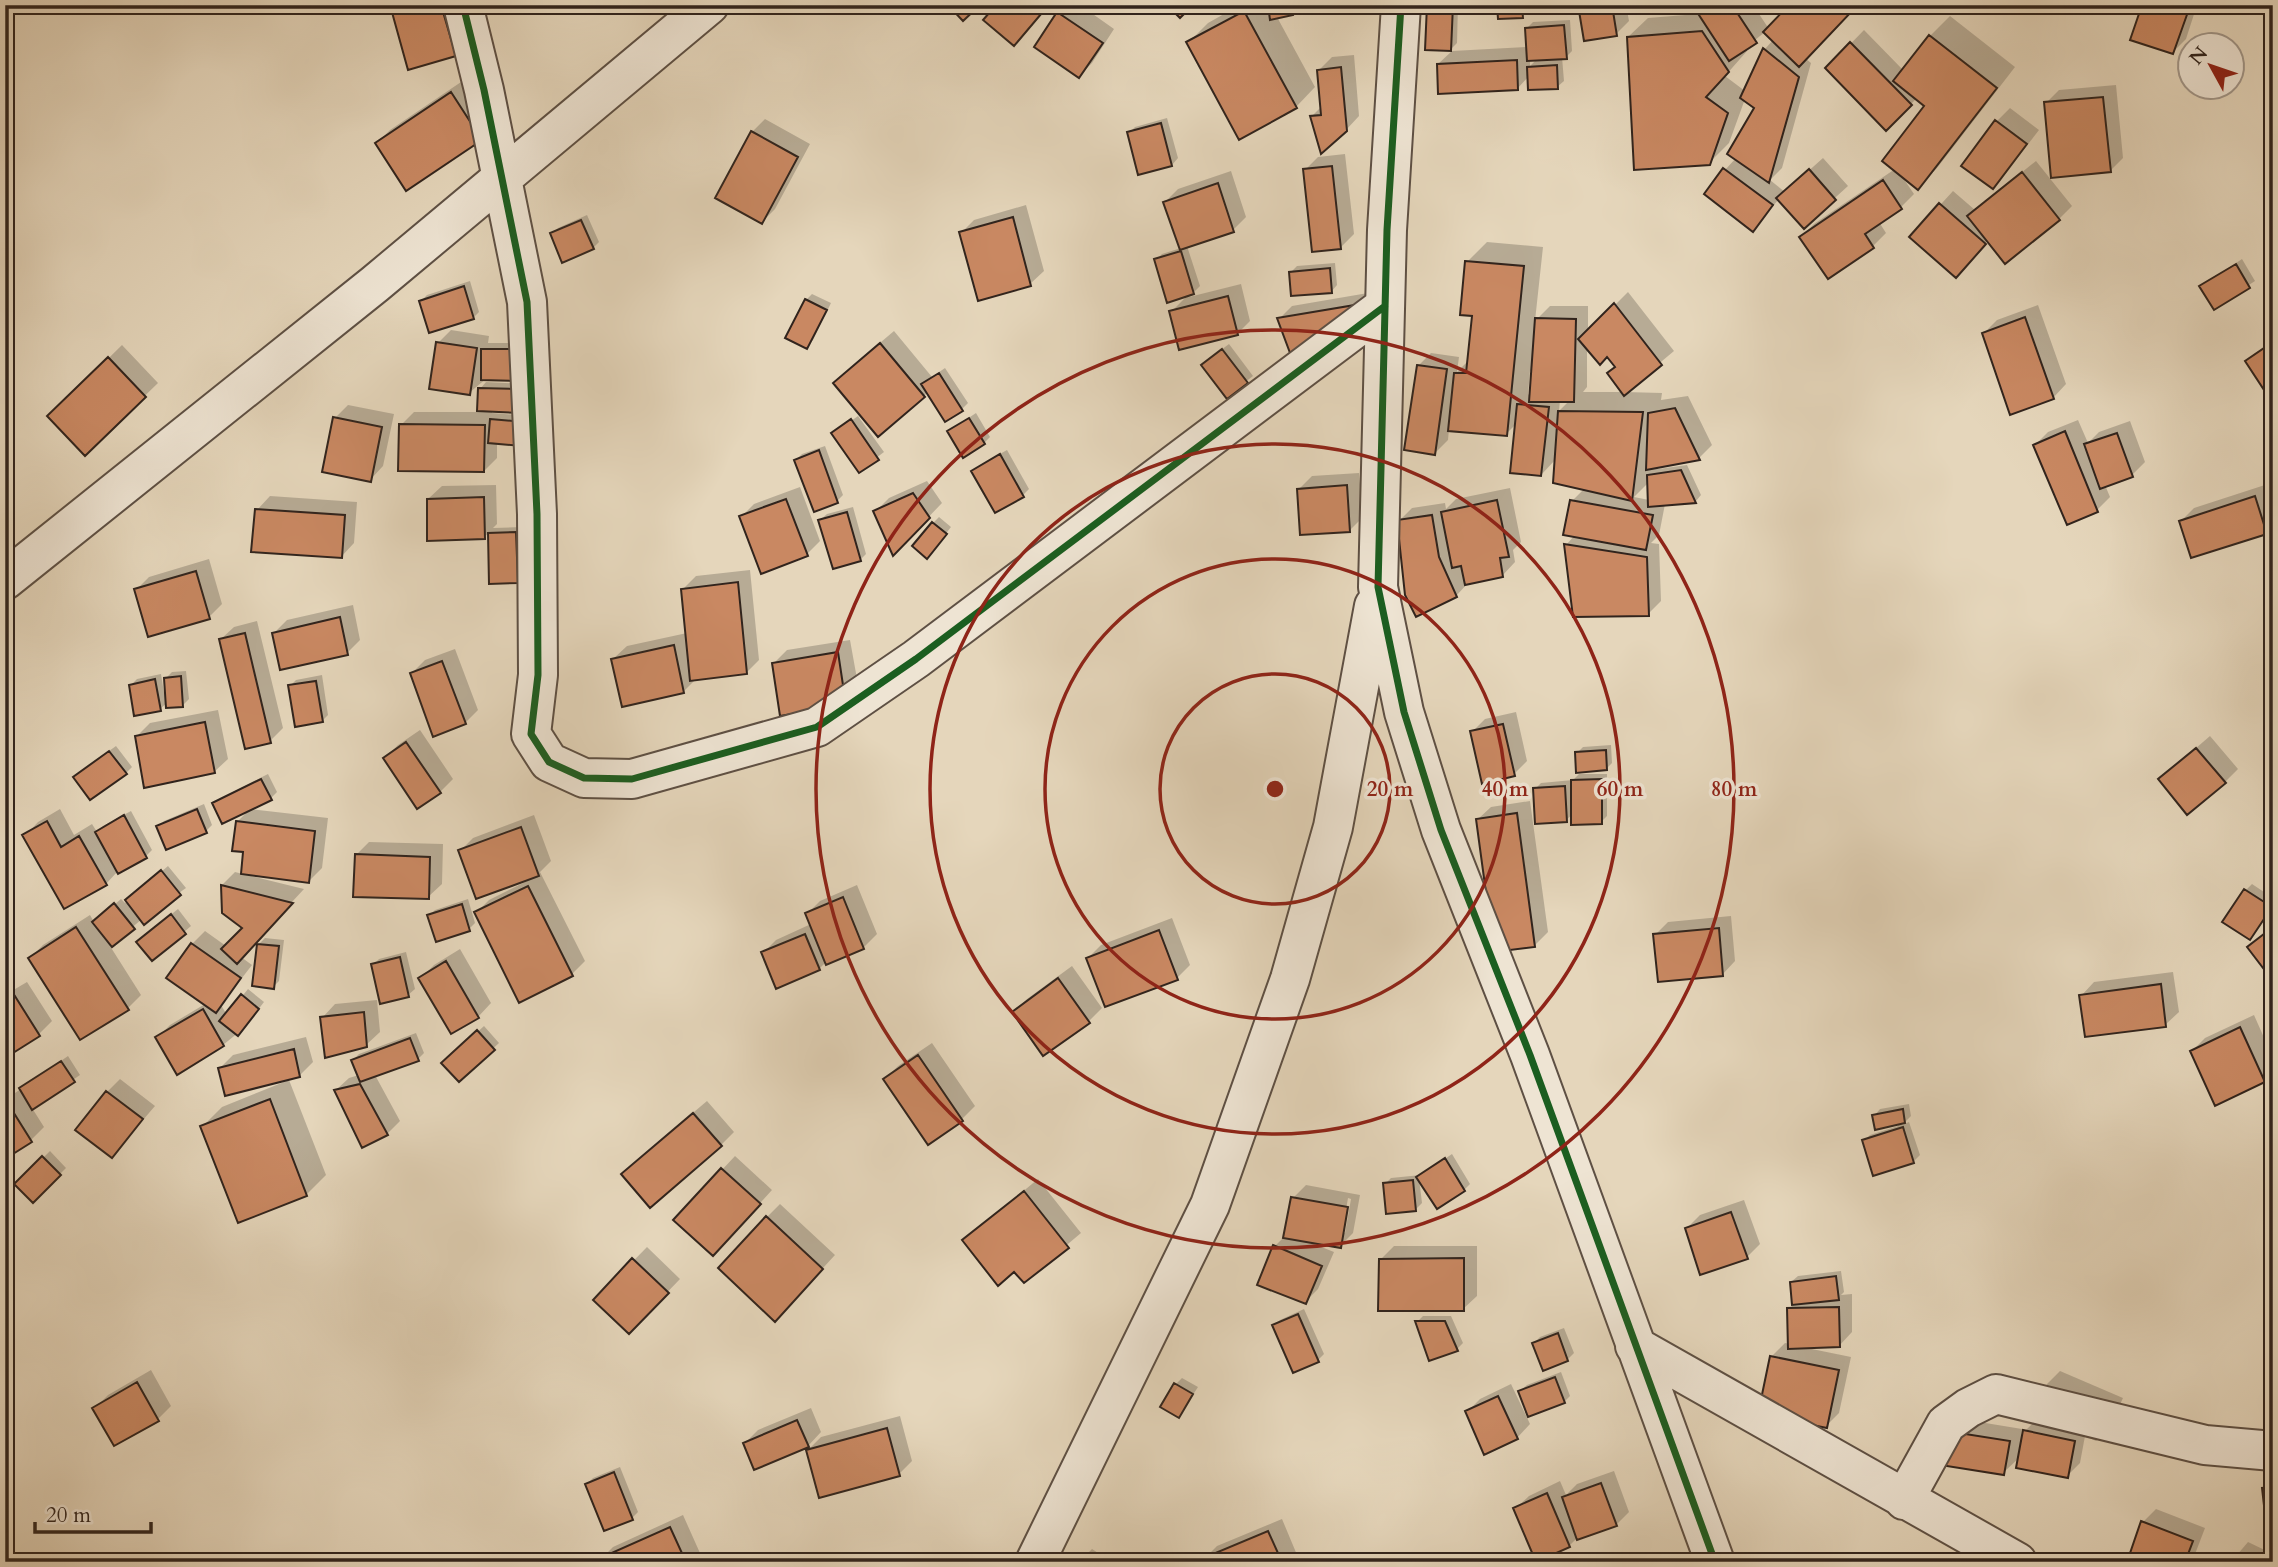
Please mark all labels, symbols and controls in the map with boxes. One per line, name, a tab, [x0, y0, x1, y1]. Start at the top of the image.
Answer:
north arrow	[2176, 32, 2246, 102]
text: N	[2183, 41, 2214, 70]
text: 20 m	[1367, 775, 1414, 804]
text: 40 m	[1482, 775, 1529, 804]
text: 60 m	[1597, 775, 1644, 804]
text: 80 m	[1711, 775, 1758, 804]
centre of rings	[1263, 777, 1287, 801]
scale bar	[35, 1490, 150, 1534]
text: 20 m	[46, 1501, 91, 1530]

